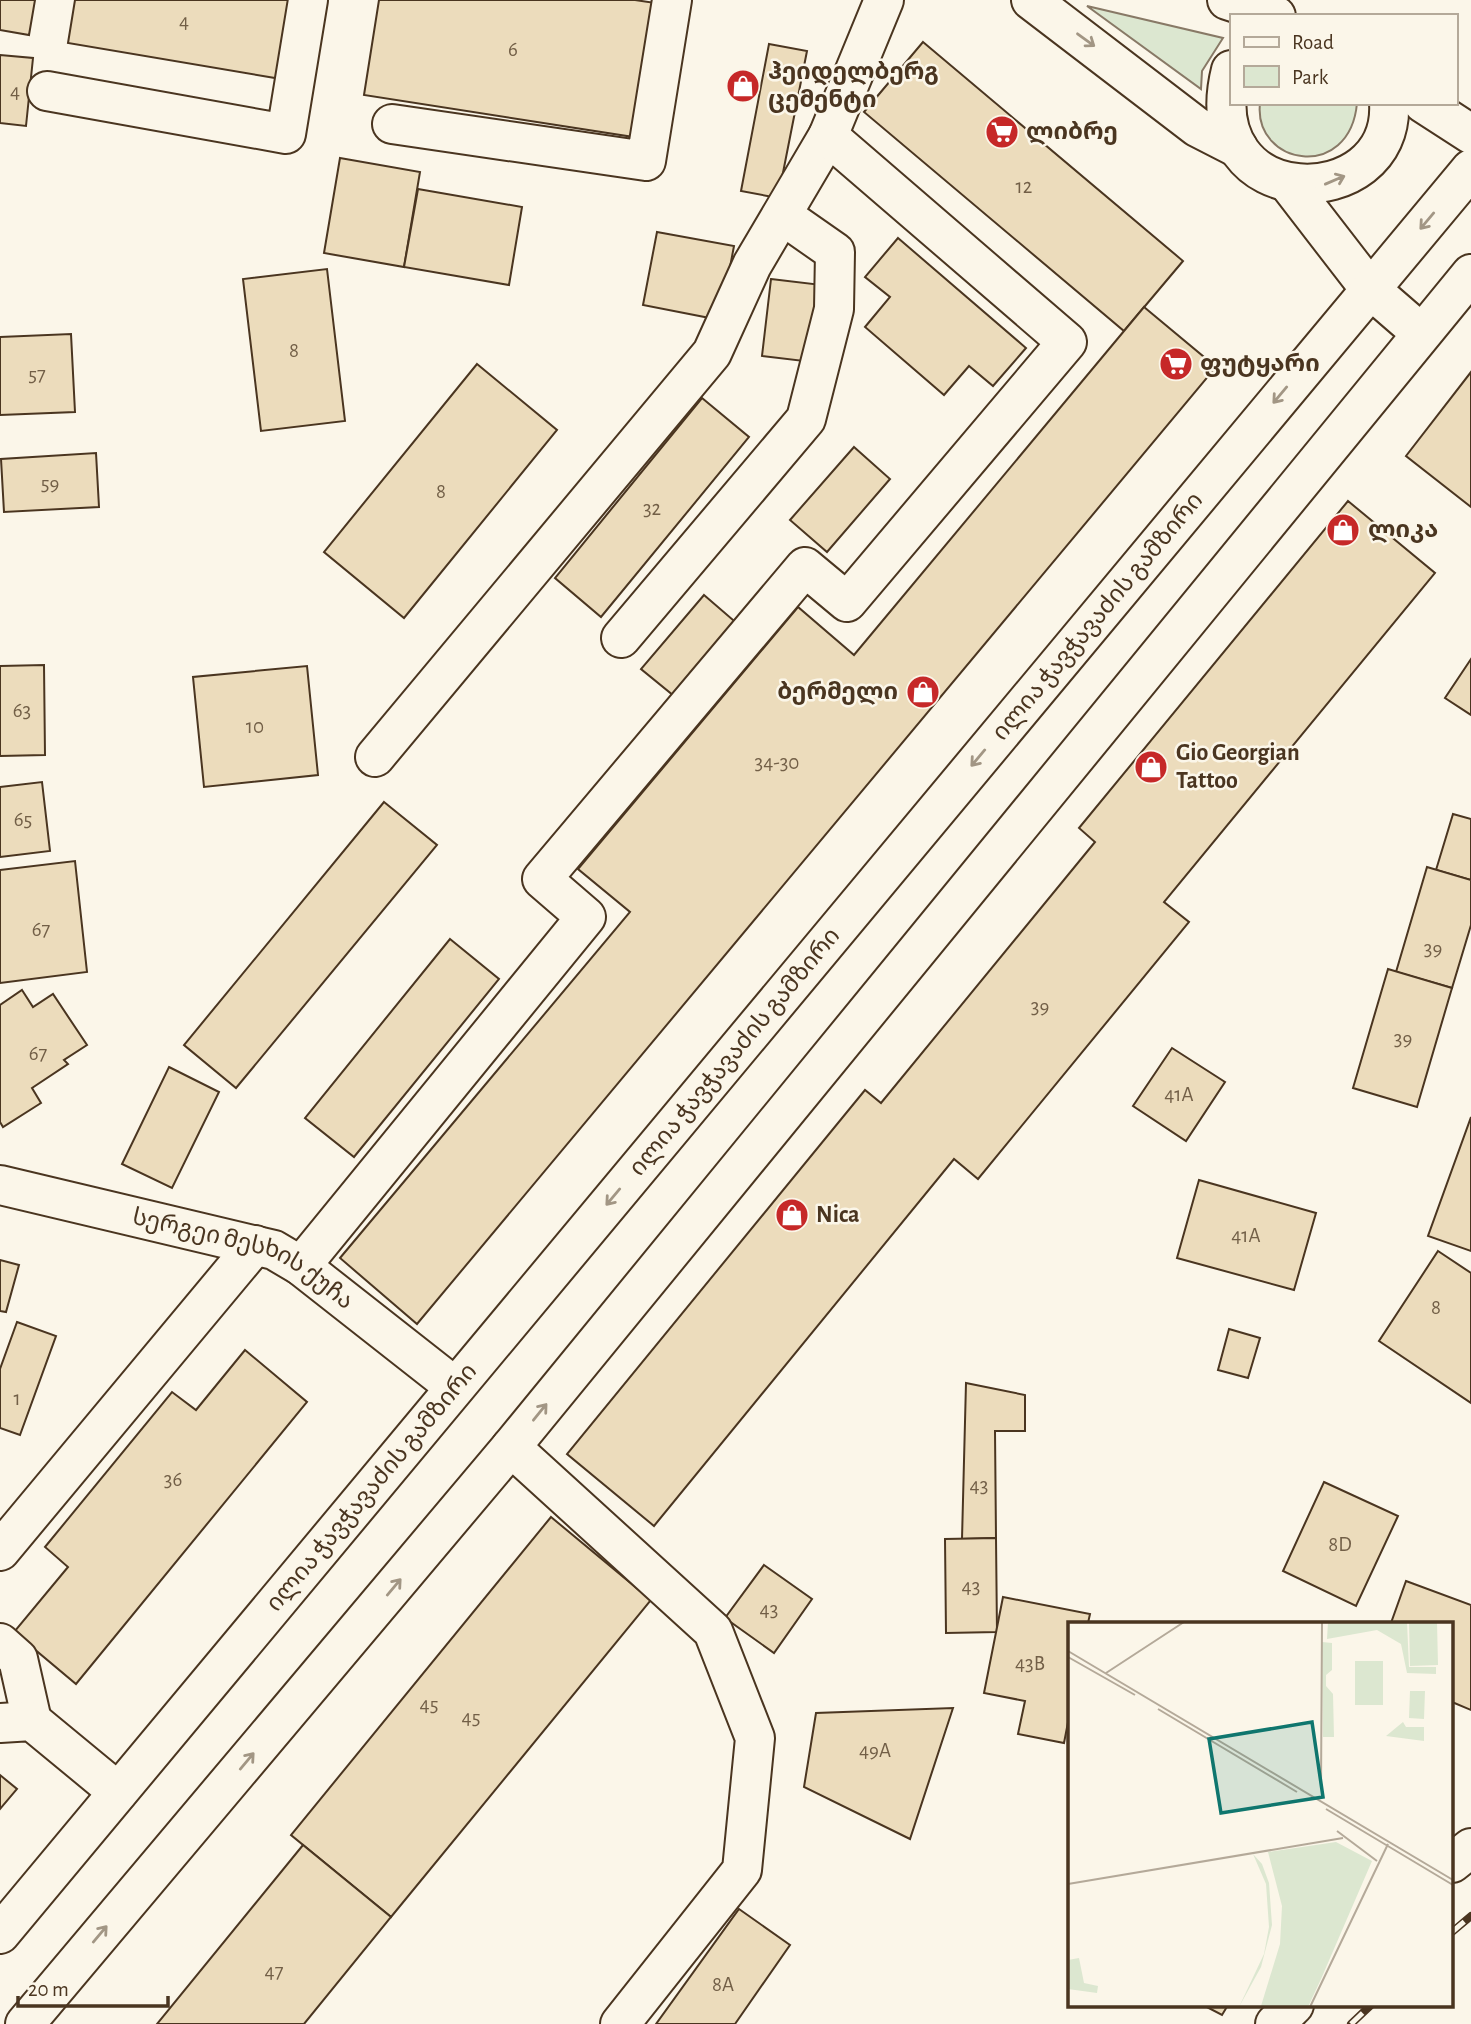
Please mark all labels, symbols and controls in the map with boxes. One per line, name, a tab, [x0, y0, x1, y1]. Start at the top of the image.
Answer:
house number: 4	[179, 11, 189, 32]
legend	[1230, 14, 1457, 105]
text: Road	[1292, 32, 1334, 53]
one-way arrow	[1076, 33, 1095, 48]
house number: 6	[508, 39, 518, 60]
place label: ჰეიდელბერგ ცემენტი	[768, 60, 939, 113]
shop icon: ჰეიდელბერგ ცემენტი	[724, 67, 762, 105]
text: Park	[1292, 67, 1329, 88]
house number: 4	[10, 81, 20, 102]
supermarket icon: ლიბრე	[983, 113, 1021, 151]
place label: ლიბრე	[1026, 120, 1118, 145]
one-way arrow	[1323, 172, 1345, 185]
house number: 12	[1016, 176, 1032, 197]
one-way arrow	[1419, 212, 1435, 230]
house number: 8	[289, 340, 299, 361]
supermarket icon: ფუტყარი	[1157, 345, 1195, 383]
place label: ფუტყარი	[1200, 352, 1320, 377]
house number: 57	[28, 364, 46, 385]
one-way arrow	[1273, 386, 1288, 404]
house number: 59	[41, 473, 59, 494]
house number: 8	[436, 481, 446, 502]
street label: ილია ჭავჭავაძის გამზირი	[988, 488, 1208, 745]
house number: 32	[643, 498, 661, 519]
shop icon: ლიკა	[1324, 511, 1362, 549]
place label: ლიკა	[1368, 518, 1438, 543]
shop icon: ბერმელი	[904, 673, 942, 711]
place label: ბერმელი	[777, 680, 898, 705]
house number: 63	[13, 700, 31, 721]
house number: 10	[246, 716, 264, 737]
place label: Gio Georgian Tattoo	[1176, 741, 1300, 793]
shop icon: Gio Georgian Tattoo	[1132, 748, 1170, 786]
one-way arrow	[970, 749, 986, 767]
house number: 34-30	[755, 752, 799, 773]
house number: 65	[14, 809, 32, 830]
house number: 67	[32, 919, 51, 940]
street label: ილია ჭავჭავაძის გამზირი	[625, 924, 845, 1180]
house number: 39	[1424, 938, 1442, 959]
house number: 39	[1031, 996, 1049, 1017]
house number: 39	[1394, 1028, 1412, 1049]
house number: 67	[29, 1043, 48, 1064]
house number: 41A	[1164, 1084, 1194, 1105]
one-way arrow	[606, 1188, 622, 1206]
shop icon: Nica	[773, 1196, 811, 1234]
place label: Nica	[816, 1203, 860, 1227]
street label: სერგეი მესხის ქუჩა	[130, 1205, 358, 1314]
house number: 41A	[1231, 1225, 1261, 1246]
house number: 8	[1431, 1297, 1441, 1318]
street label: ილია ჭავჭავაძის გამზირი	[262, 1359, 482, 1616]
house number: 1	[13, 1388, 21, 1409]
one-way arrow	[532, 1404, 548, 1422]
house number: 36	[164, 1469, 182, 1490]
house number: 43	[970, 1475, 988, 1496]
house number: 8D	[1328, 1534, 1352, 1555]
house number: 43	[962, 1576, 980, 1597]
one-way arrow	[386, 1578, 402, 1596]
house number: 43	[760, 1599, 778, 1620]
inset map	[1068, 1622, 1454, 2007]
house number: 43B	[1015, 1653, 1045, 1674]
house number: 45	[420, 1694, 438, 1715]
house number: 45	[462, 1707, 480, 1728]
house number: 49A	[859, 1740, 891, 1761]
one-way arrow	[239, 1752, 255, 1770]
one-way arrow	[92, 1926, 108, 1944]
house number: 47	[265, 1961, 284, 1982]
scale bar	[18, 1965, 168, 2009]
house number: 8A	[712, 1974, 734, 1995]
text: 20 m	[28, 1979, 69, 2000]

